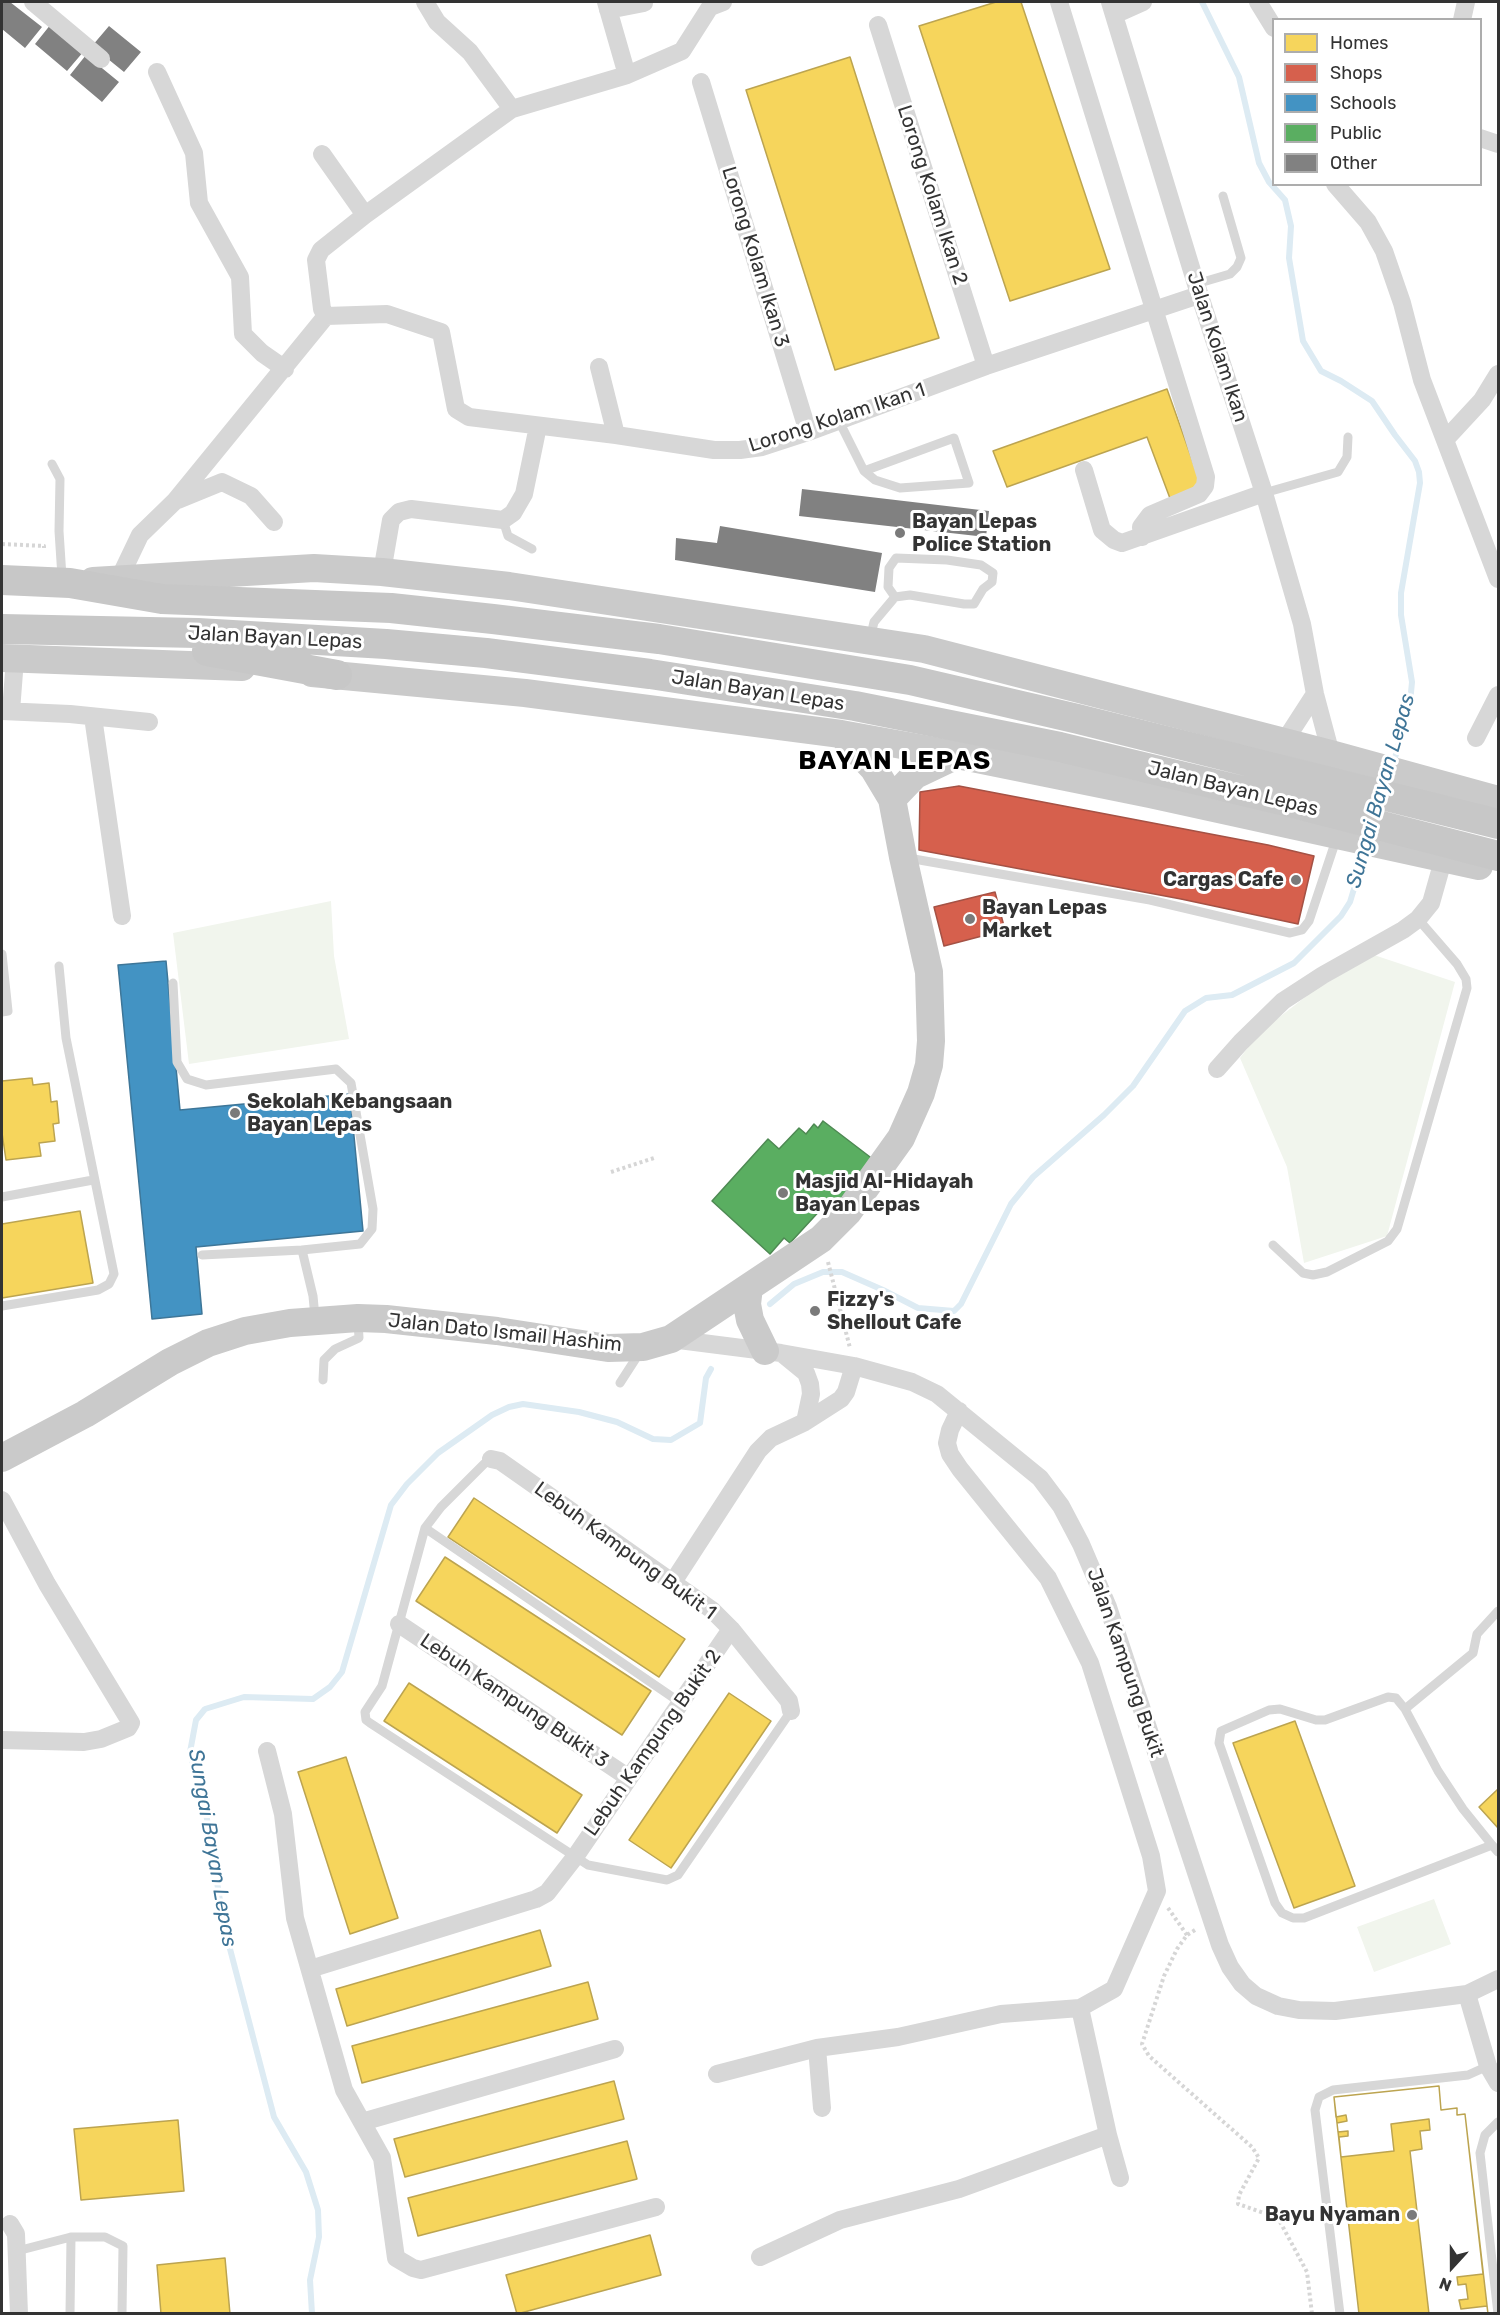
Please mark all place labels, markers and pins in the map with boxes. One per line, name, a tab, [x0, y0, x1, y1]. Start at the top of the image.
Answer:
place label: Bayan Lepas Police Station	[912, 510, 1051, 557]
marker: Bayan Lepas Police Station	[893, 526, 907, 540]
place label: Cargas Cafe	[1163, 868, 1284, 892]
marker: Cargas Cafe	[1289, 873, 1303, 887]
place label: Bayan Lepas Market	[982, 896, 1107, 943]
marker: Bayan Lepas Market	[963, 912, 977, 926]
place label: Sekolah Kebangsaan Bayan Lepas	[247, 1090, 452, 1137]
marker: Sekolah Kebangsaan Bayan Lepas	[228, 1106, 242, 1120]
place label: Masjid Al-Hidayah Bayan Lepas	[795, 1170, 974, 1217]
marker: Masjid Al-Hidayah Bayan Lepas	[776, 1186, 790, 1200]
place label: Fizzy's Shellout Cafe	[827, 1288, 962, 1335]
marker: Fizzy's Shellout Cafe	[808, 1304, 822, 1318]
place label: Bayu Nyaman	[1265, 2203, 1400, 2227]
marker: Bayu Nyaman	[1405, 2208, 1419, 2222]

